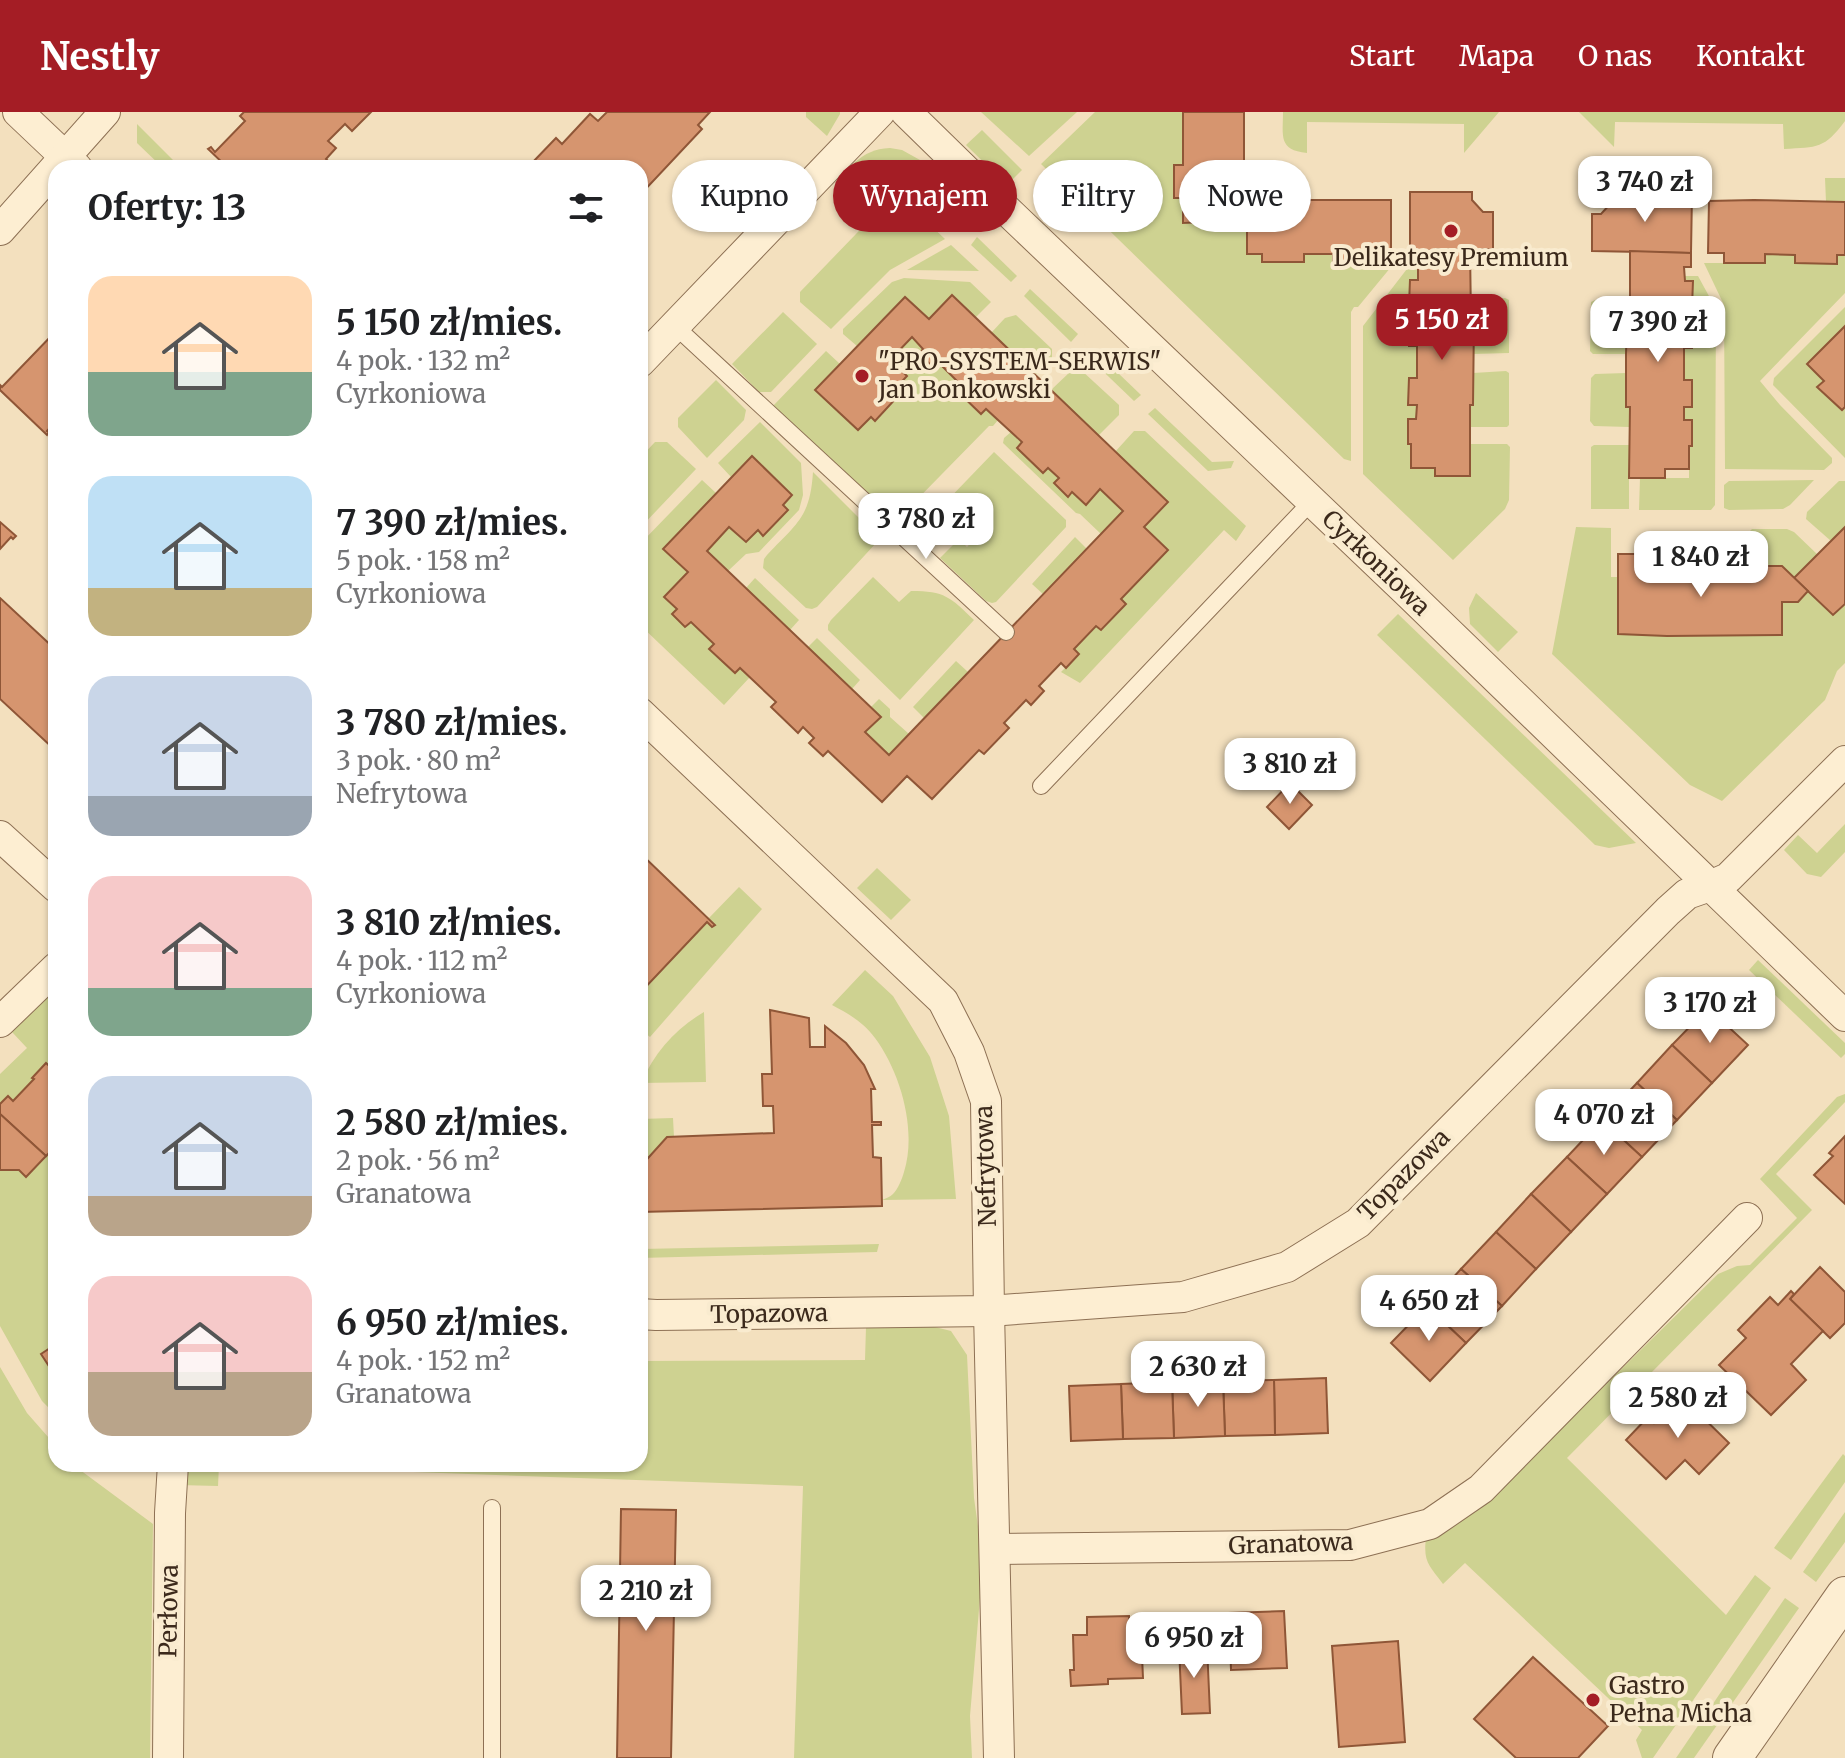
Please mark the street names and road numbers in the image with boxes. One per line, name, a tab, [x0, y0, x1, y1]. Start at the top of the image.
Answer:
street label: Cyrkoniowa	[1316, 503, 1437, 622]
street label: Nefrytowa	[968, 1105, 1003, 1227]
street label: Topazowa	[1351, 1122, 1456, 1227]
street label: Topazowa	[710, 1297, 828, 1330]
street label: Granatowa	[1228, 1526, 1354, 1561]
street label: Perłowa	[152, 1564, 185, 1658]

